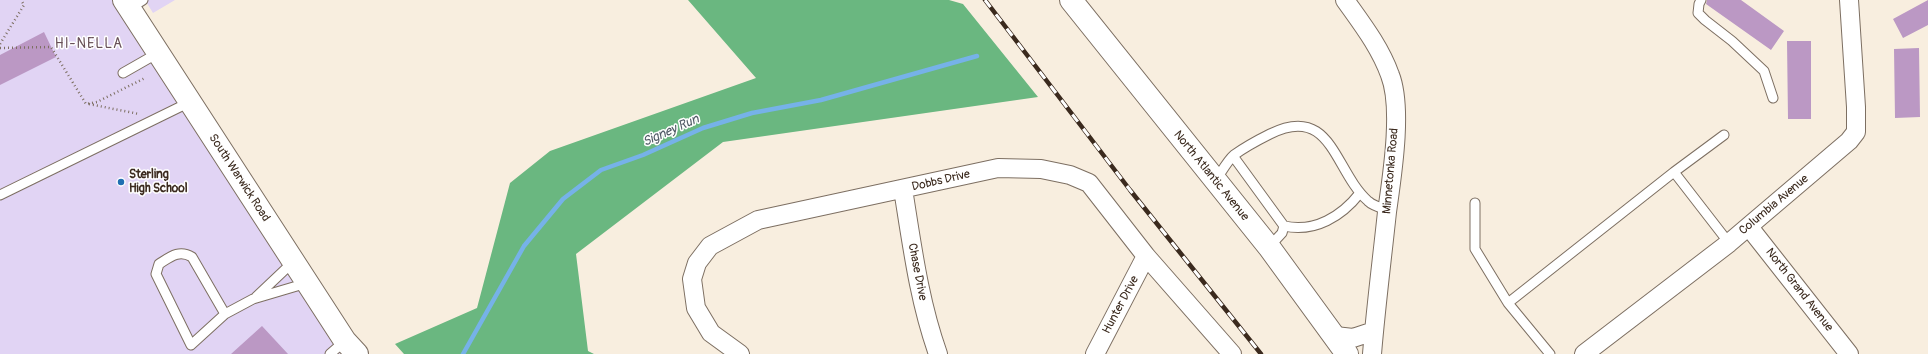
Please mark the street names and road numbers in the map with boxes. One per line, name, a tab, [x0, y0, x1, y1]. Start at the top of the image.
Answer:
street label: Minnetonka Road	[1380, 127, 1402, 215]
street label: North Atlantic Avenue	[1170, 128, 1252, 224]
street label: South Warwick Road	[205, 132, 273, 224]
street label: Dobbs Drive	[910, 167, 972, 195]
street label: Columbia Avenue	[1736, 172, 1812, 238]
street label: Chase Drive	[904, 242, 930, 302]
street label: North Grand Avenue	[1762, 246, 1836, 334]
street label: Hunter Drive	[1100, 274, 1142, 336]

